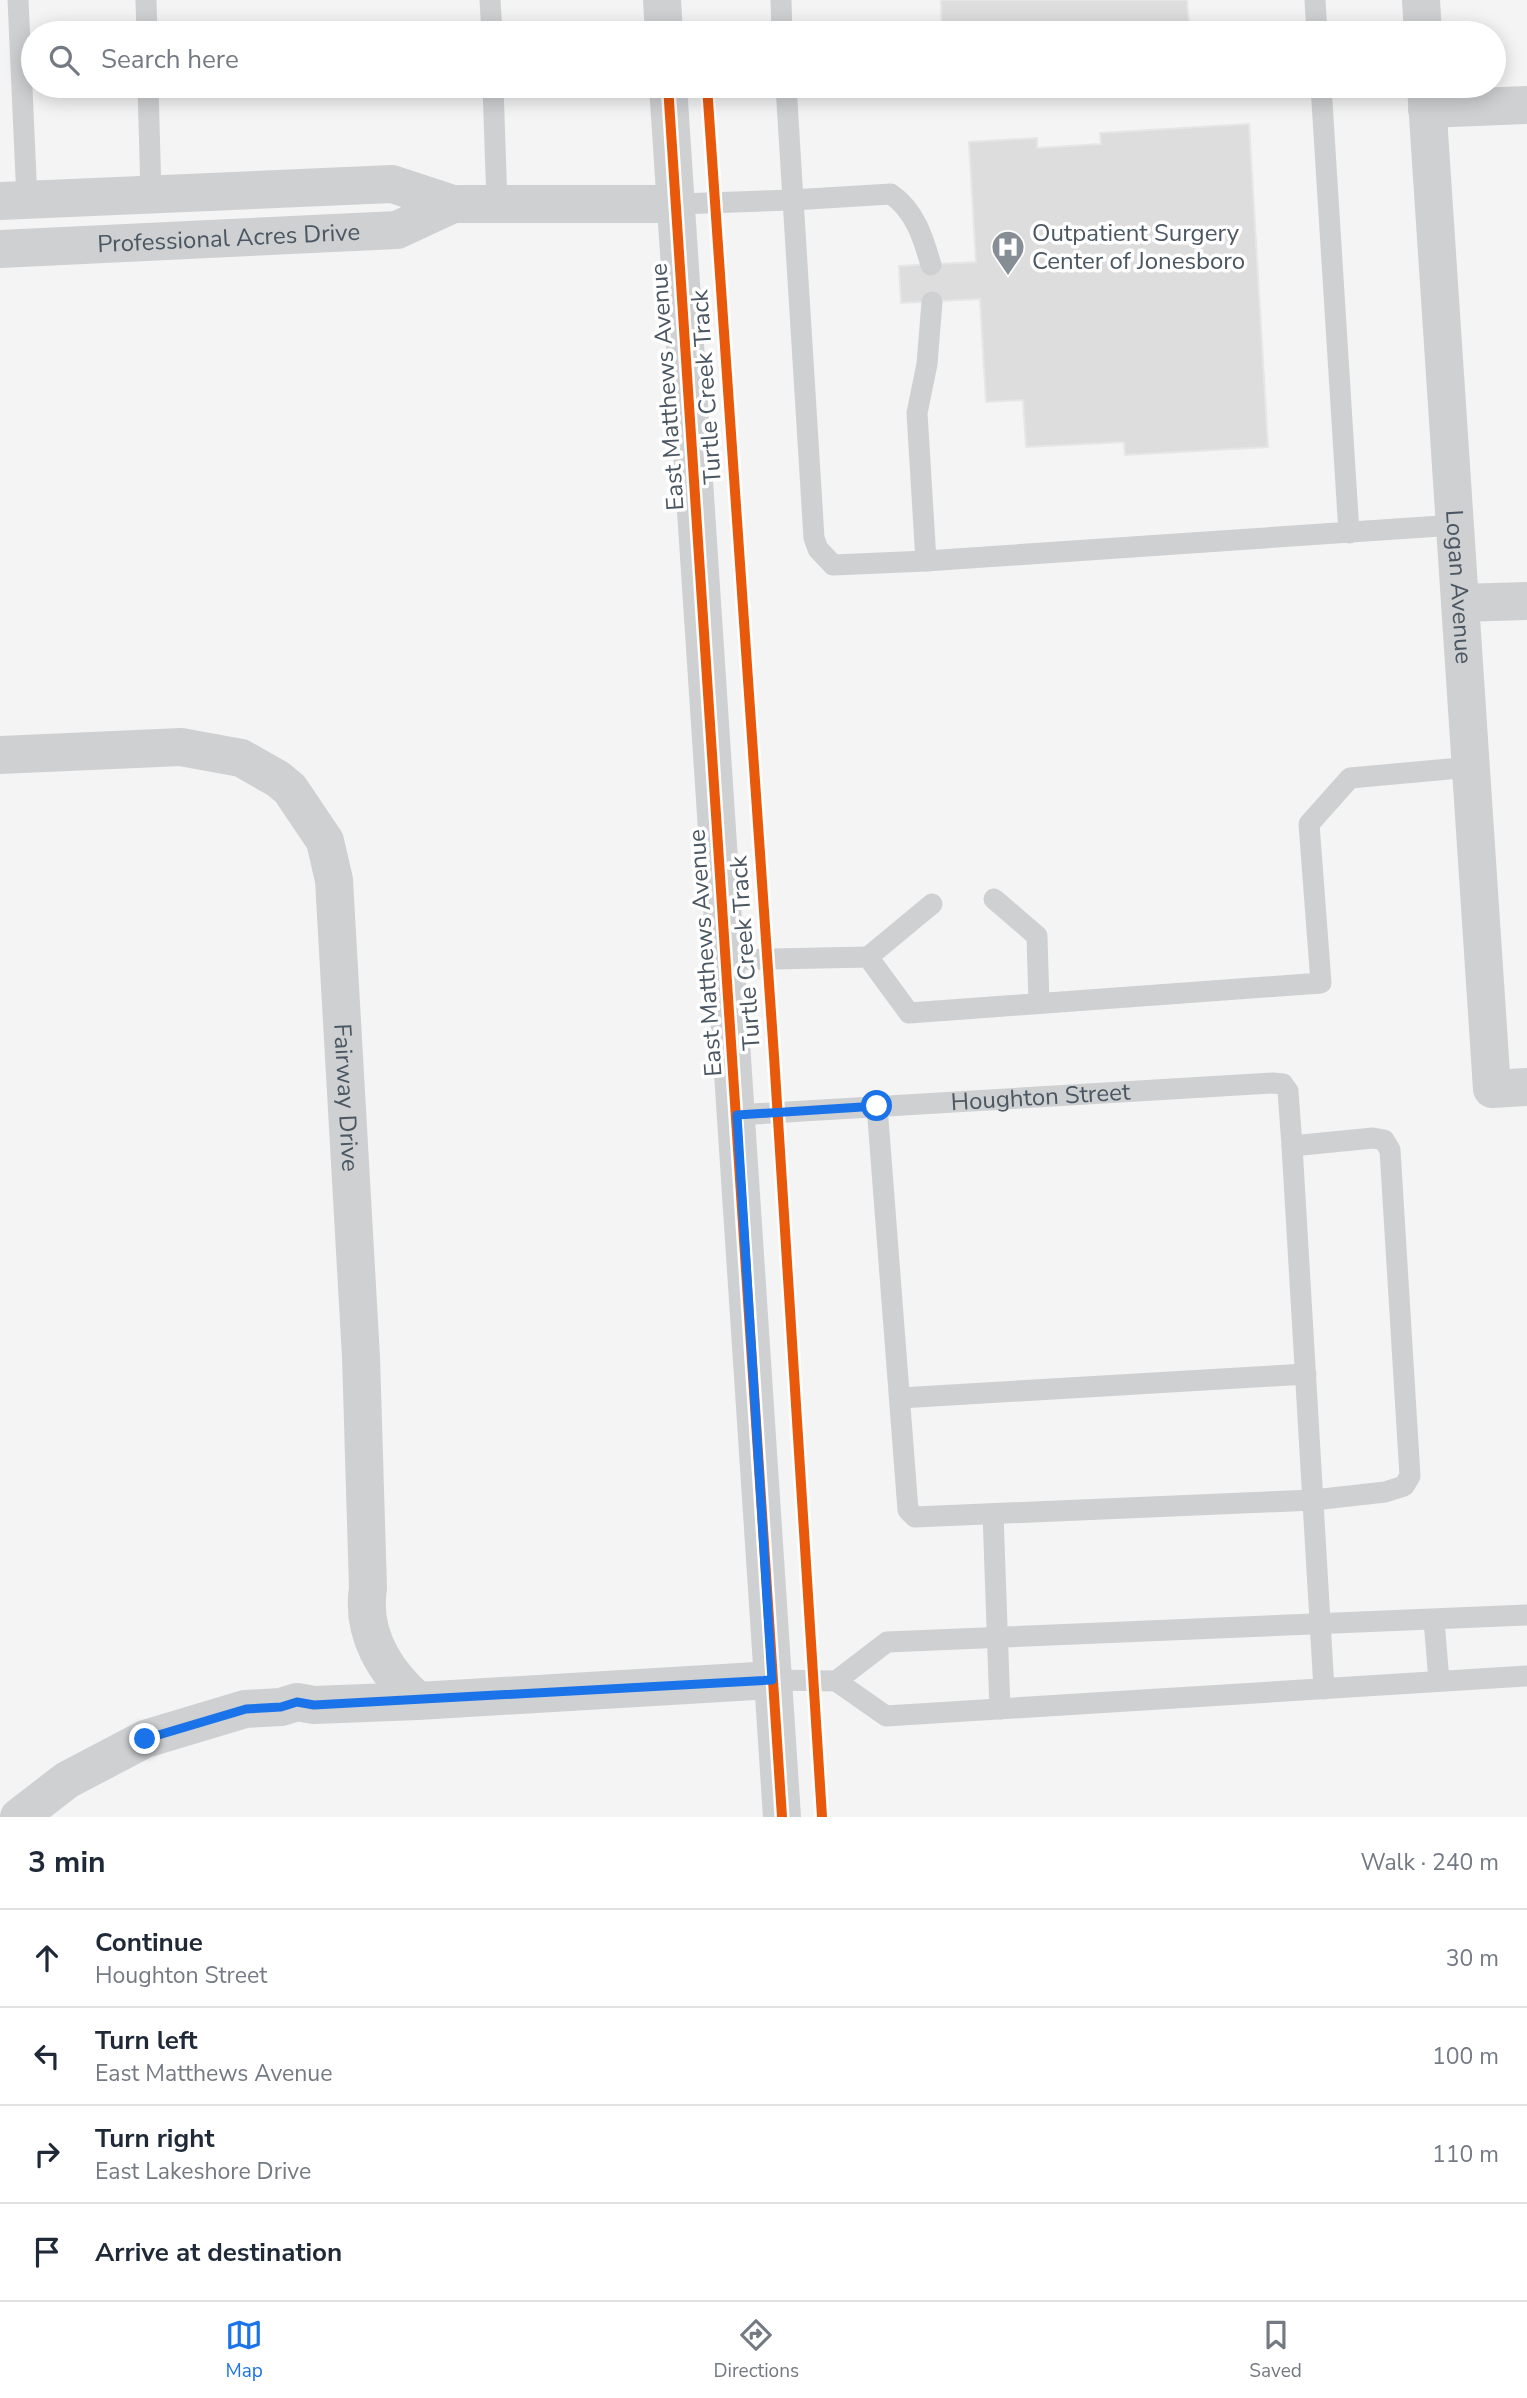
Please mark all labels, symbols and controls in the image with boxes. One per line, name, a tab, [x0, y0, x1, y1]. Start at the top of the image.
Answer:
search box	[21, 21, 1506, 98]
icon: search	[45, 41, 83, 79]
text: Search here	[101, 42, 239, 77]
street label: Professional Acres Drive	[97, 216, 361, 260]
place label: Outpatient Surgery Center of Jonesboro	[1032, 217, 1245, 277]
hospital icon: Outpatient Surgery Center of Jonesboro	[989, 228, 1027, 277]
street label: East Matthews Avenue	[642, 262, 692, 512]
street label: Turtle Creek Track	[683, 288, 729, 485]
street label: Logan Avenue	[1438, 509, 1480, 665]
street label: East Matthews Avenue	[680, 828, 730, 1078]
street label: Turtle Creek Track	[722, 854, 768, 1051]
street label: Fairway Drive	[326, 1023, 366, 1173]
street label: Houghton Street	[950, 1076, 1132, 1118]
route start	[861, 1090, 892, 1121]
route end	[129, 1723, 160, 1754]
text: 3 min	[28, 1842, 106, 1883]
text: Walk · 240 m	[1360, 1847, 1499, 1878]
text: Continue	[95, 1925, 203, 1960]
icon: ahead	[28, 1939, 66, 1977]
text: 30 m	[1446, 1943, 1499, 1974]
text: Houghton Street	[95, 1960, 267, 1991]
text: Turn left	[95, 2023, 198, 2058]
icon: left	[28, 2037, 66, 2075]
text: 100 m	[1432, 2041, 1499, 2072]
text: East Matthews Avenue	[95, 2058, 333, 2089]
text: Turn right	[95, 2121, 214, 2156]
icon: right	[28, 2135, 66, 2173]
text: 110 m	[1432, 2139, 1499, 2170]
text: East Lakeshore Drive	[95, 2156, 311, 2187]
icon: arrive	[28, 2233, 66, 2271]
text: Arrive at destination	[95, 2235, 342, 2270]
tab: Map	[225, 2316, 263, 2384]
tab: Directions	[713, 2316, 799, 2384]
tab: Saved	[1249, 2316, 1302, 2384]

